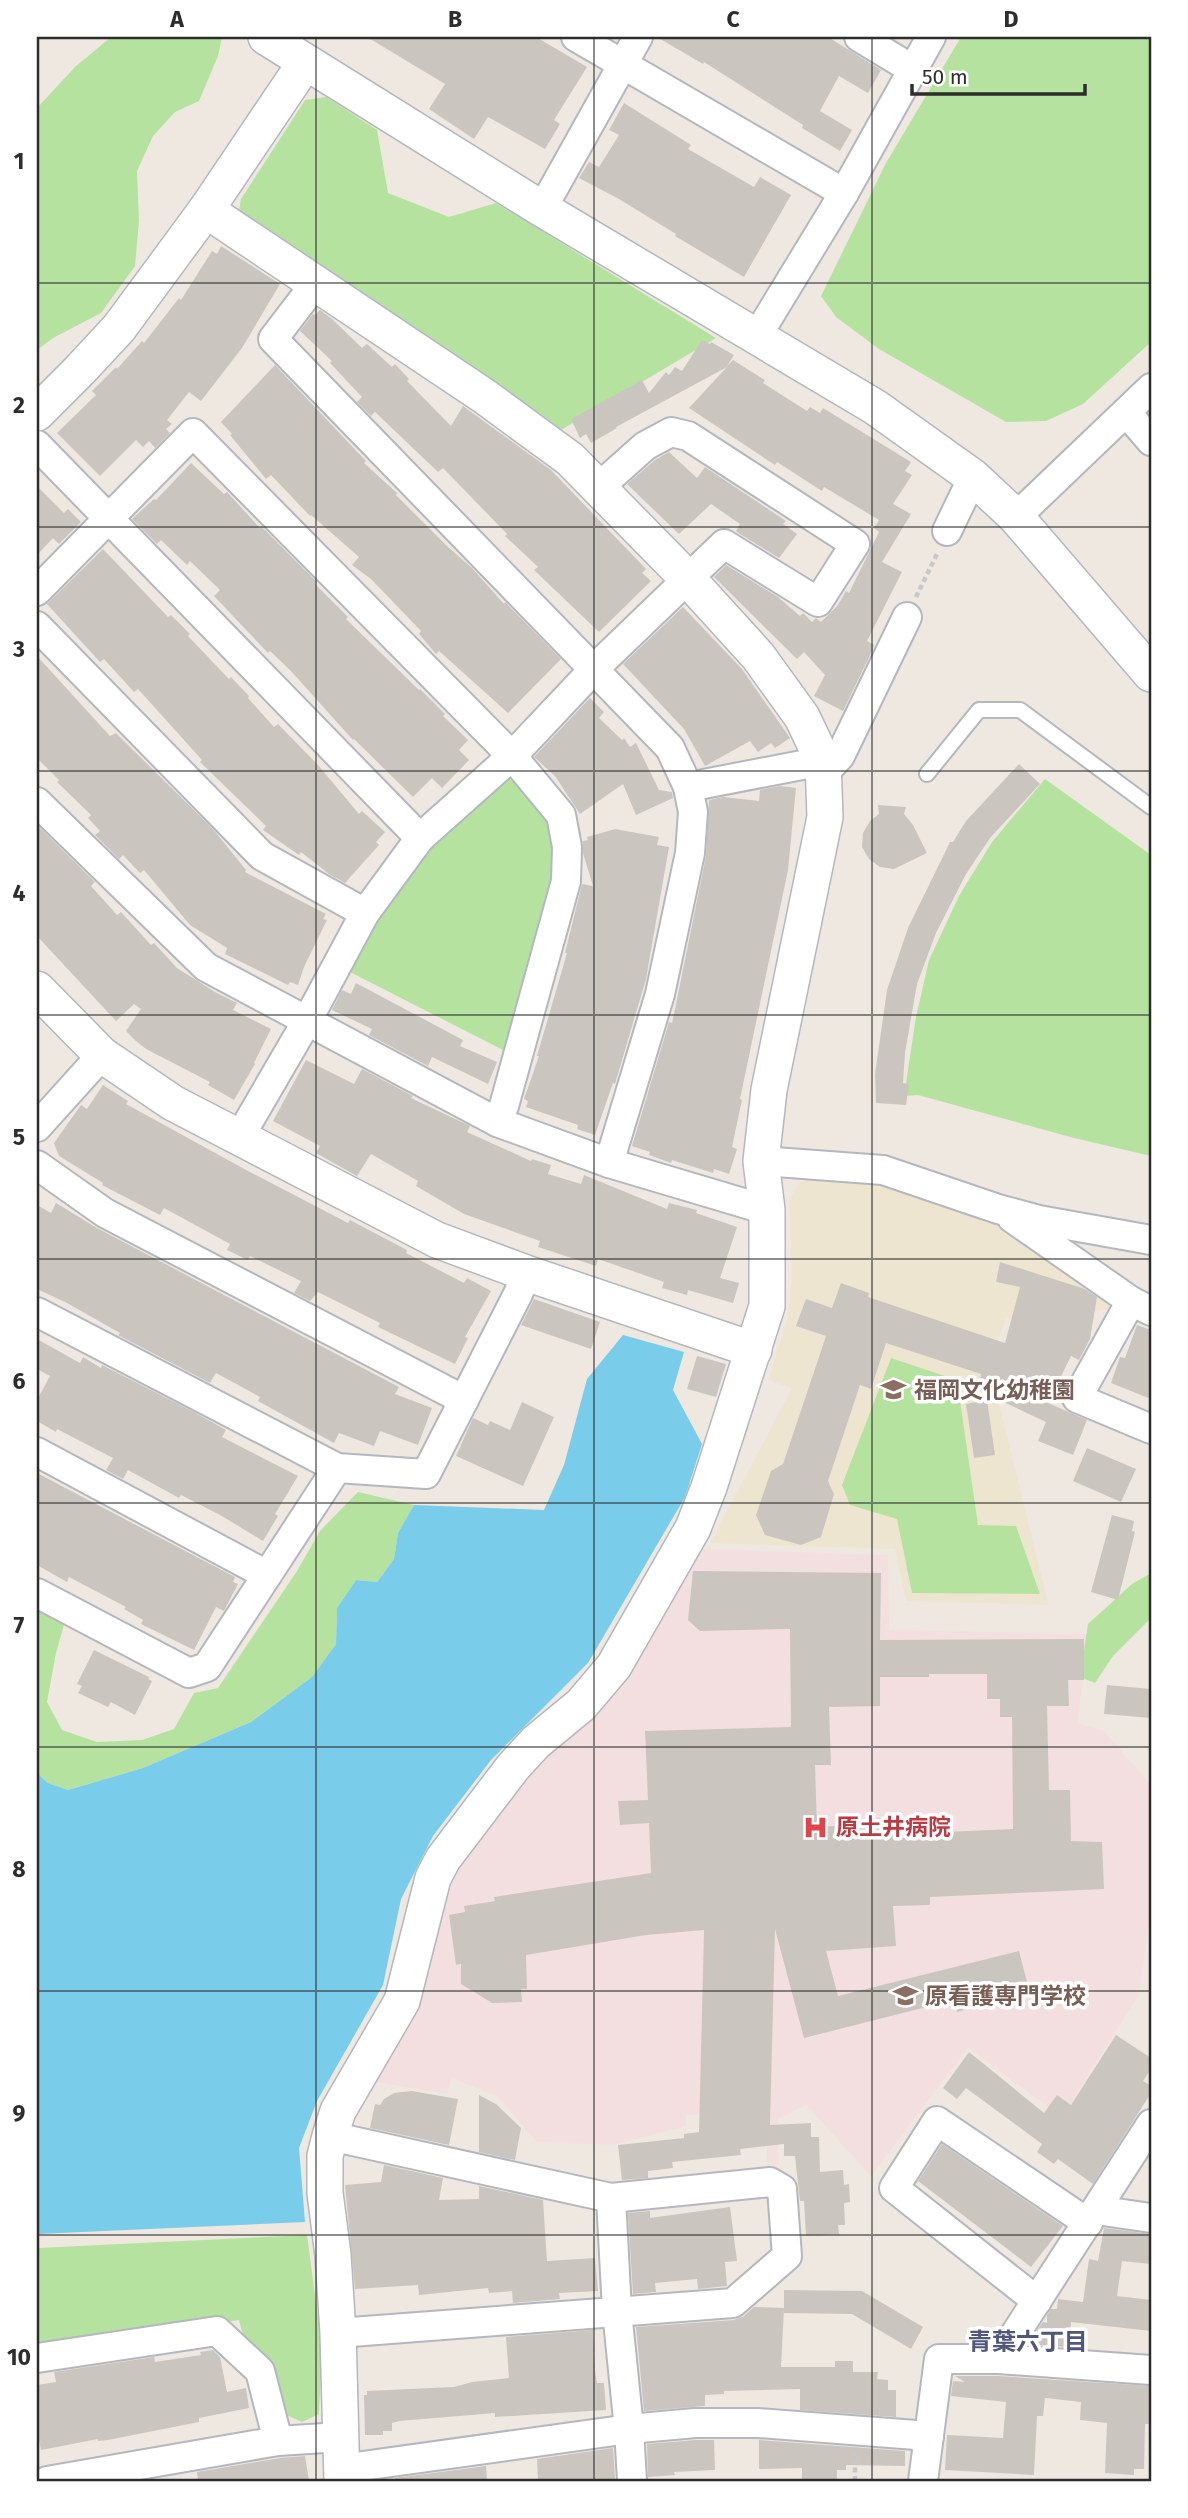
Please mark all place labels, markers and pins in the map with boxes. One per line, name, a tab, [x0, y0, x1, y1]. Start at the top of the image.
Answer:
school or university icon: 福岡文化幼稚園	[880, 1376, 908, 1404]
place label: 福岡文化幼稚園	[914, 1376, 1075, 1404]
hospital icon: 原土井病院	[802, 1813, 830, 1841]
place label: 原土井病院	[836, 1813, 951, 1841]
school or university icon: 原看護専門学校	[891, 1982, 919, 2010]
place label: 原看護専門学校	[925, 1982, 1086, 2010]

